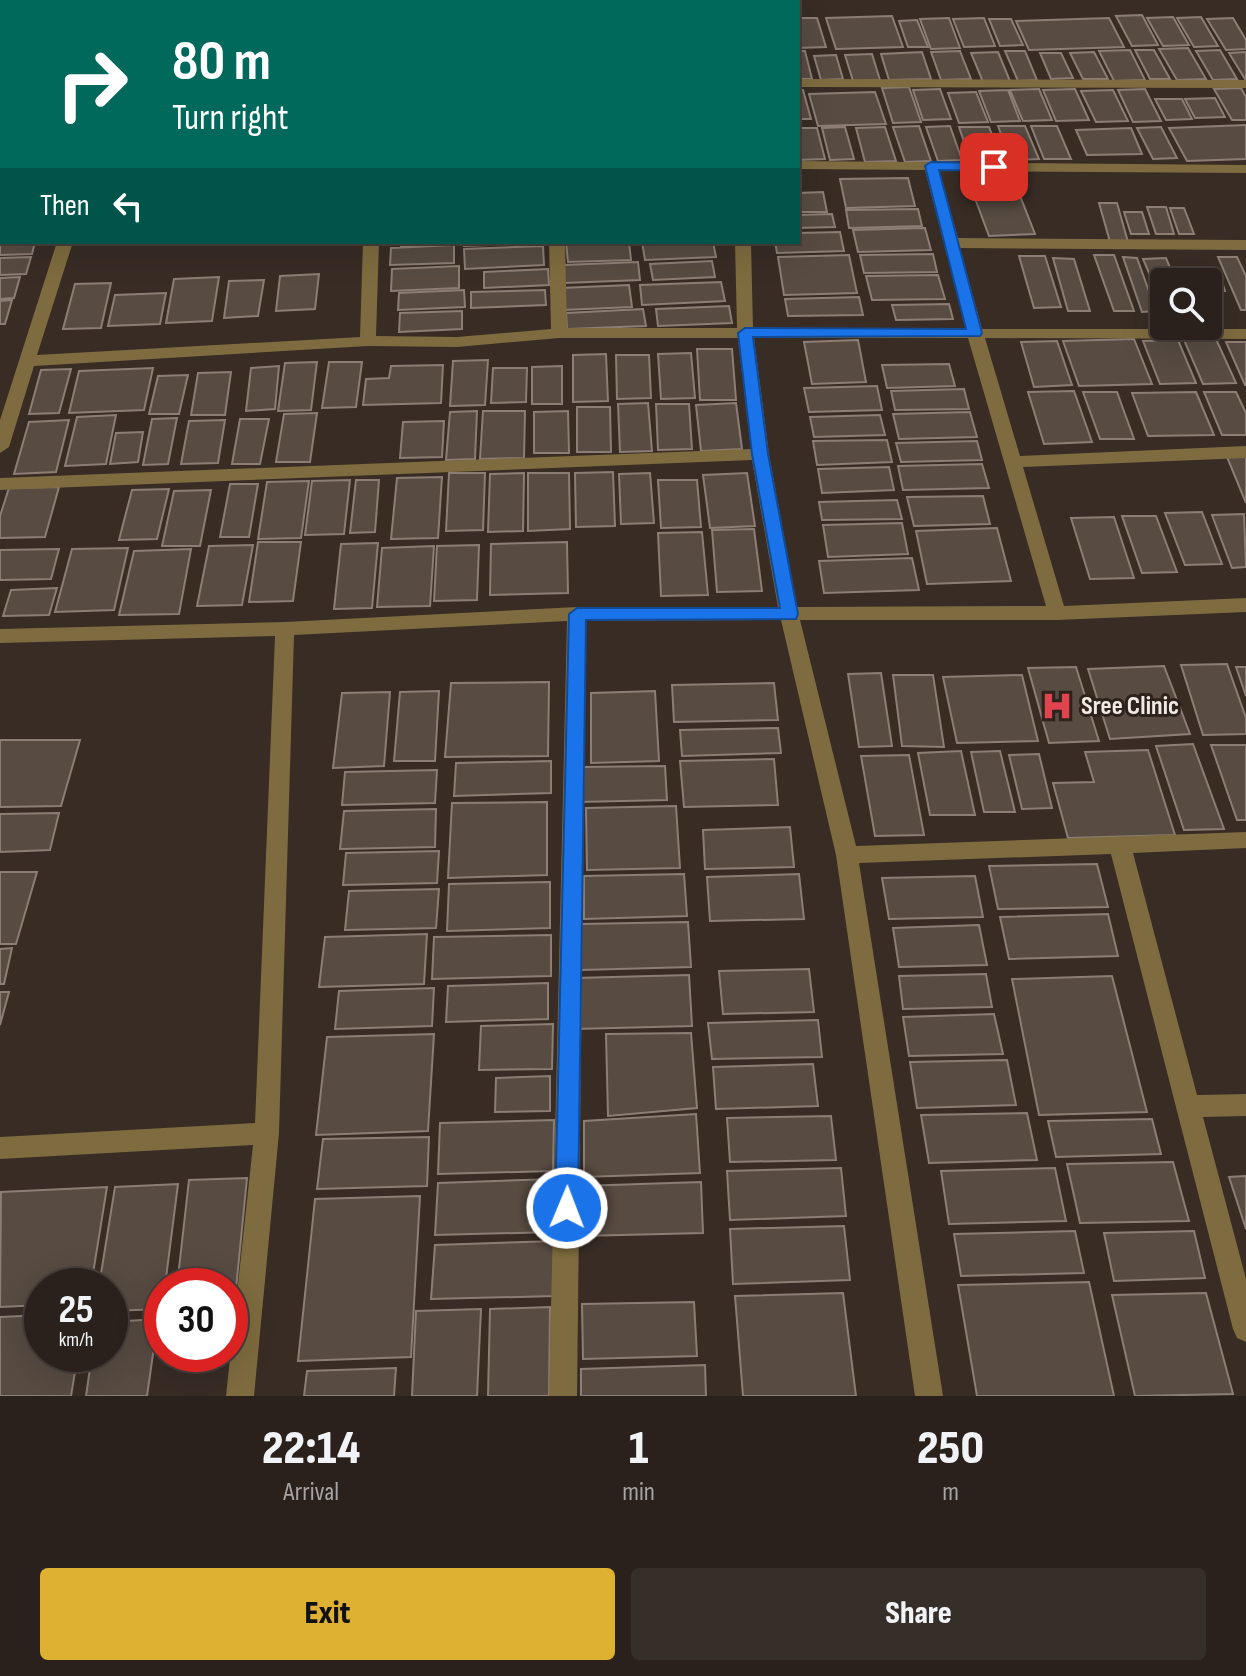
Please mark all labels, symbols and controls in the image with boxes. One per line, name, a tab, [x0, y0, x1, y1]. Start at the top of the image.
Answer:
text: 80 m	[172, 29, 271, 96]
icon: right	[40, 32, 144, 136]
text: Turn right	[172, 97, 289, 140]
pin	[960, 133, 1028, 201]
icon: arrive	[972, 145, 1016, 189]
icon: left	[106, 184, 150, 228]
text: Then	[40, 188, 90, 224]
map controls	[1150, 268, 1222, 340]
button: search	[1150, 268, 1222, 340]
hospital icon: Sree Clinic	[1040, 689, 1074, 723]
place label: Sree Clinic	[1081, 691, 1179, 722]
position arrow	[525, 1166, 609, 1250]
speed limit sign: 30	[144, 1268, 248, 1372]
text: 25	[58, 1286, 94, 1334]
text: km/h	[59, 1328, 93, 1352]
text: 22:14	[262, 1420, 360, 1477]
text: 1	[629, 1420, 649, 1477]
text: 250	[917, 1420, 984, 1477]
text: Arrival	[283, 1477, 339, 1508]
text: min	[622, 1477, 655, 1508]
text: m	[942, 1477, 959, 1508]
button: Exit	[40, 1568, 615, 1660]
button: Share	[631, 1568, 1206, 1660]

